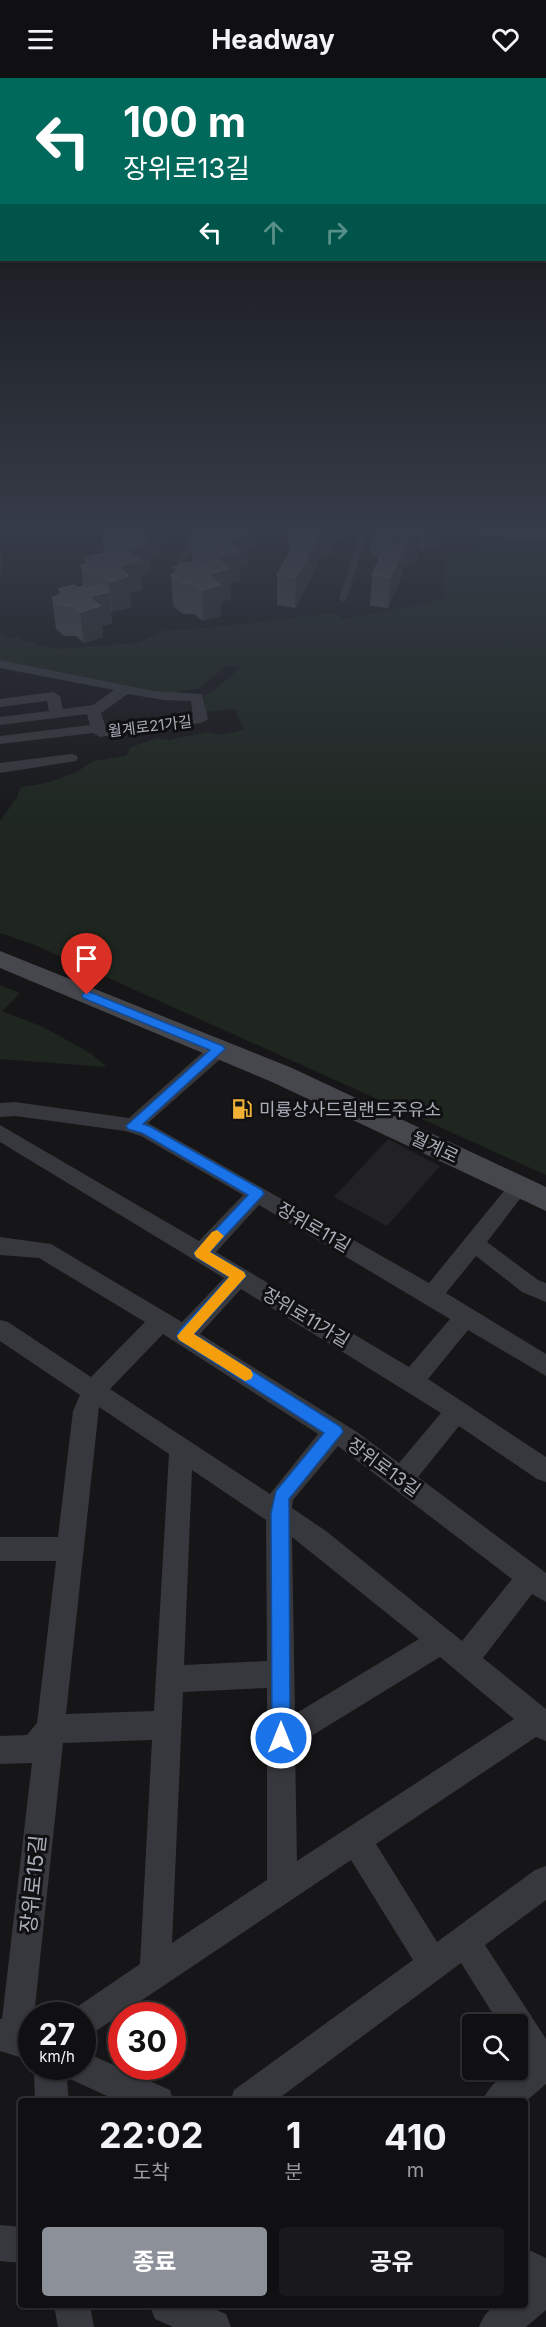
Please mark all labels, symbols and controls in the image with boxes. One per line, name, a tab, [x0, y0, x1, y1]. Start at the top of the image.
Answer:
icon: menu	[24, 23, 57, 56]
text: Headway	[211, 23, 335, 56]
icon: heart	[489, 23, 522, 56]
text: 100 m	[123, 96, 246, 147]
icon: left	[24, 102, 102, 180]
text: 장위로13길	[123, 152, 250, 185]
icon: left	[194, 216, 227, 249]
icon: ahead	[257, 216, 290, 249]
icon: right	[320, 216, 353, 249]
street label: 월계로21가길	[107, 711, 193, 741]
pin	[61, 933, 112, 995]
icon: arrive	[70, 942, 103, 975]
fuel station icon: 미륭상사드림랜드주유소	[230, 1097, 254, 1121]
place label: 미륭상사드림랜드주유소	[259, 1099, 441, 1120]
street label: 월계로	[408, 1127, 462, 1167]
street label: 장위로11길	[274, 1198, 354, 1256]
street label: 장위로11가길	[259, 1283, 353, 1351]
street label: 장위로13길	[344, 1434, 424, 1500]
position arrow	[249, 1706, 313, 1770]
street label: 장위로15길	[15, 1834, 51, 1934]
speed limit sign: 30	[108, 2002, 186, 2080]
map controls	[462, 2014, 528, 2080]
button: search	[462, 2014, 528, 2080]
text: 27	[39, 2016, 75, 2052]
text: km/h	[39, 2047, 75, 2066]
text: 22:02	[99, 2113, 203, 2157]
text: 1	[286, 2113, 302, 2157]
text: 410	[384, 2115, 447, 2159]
text: m	[407, 2158, 424, 2182]
text: 도착	[133, 2160, 170, 2184]
text: 분	[285, 2160, 303, 2184]
button: 종료	[42, 2227, 267, 2296]
button: 공유	[279, 2227, 504, 2296]

